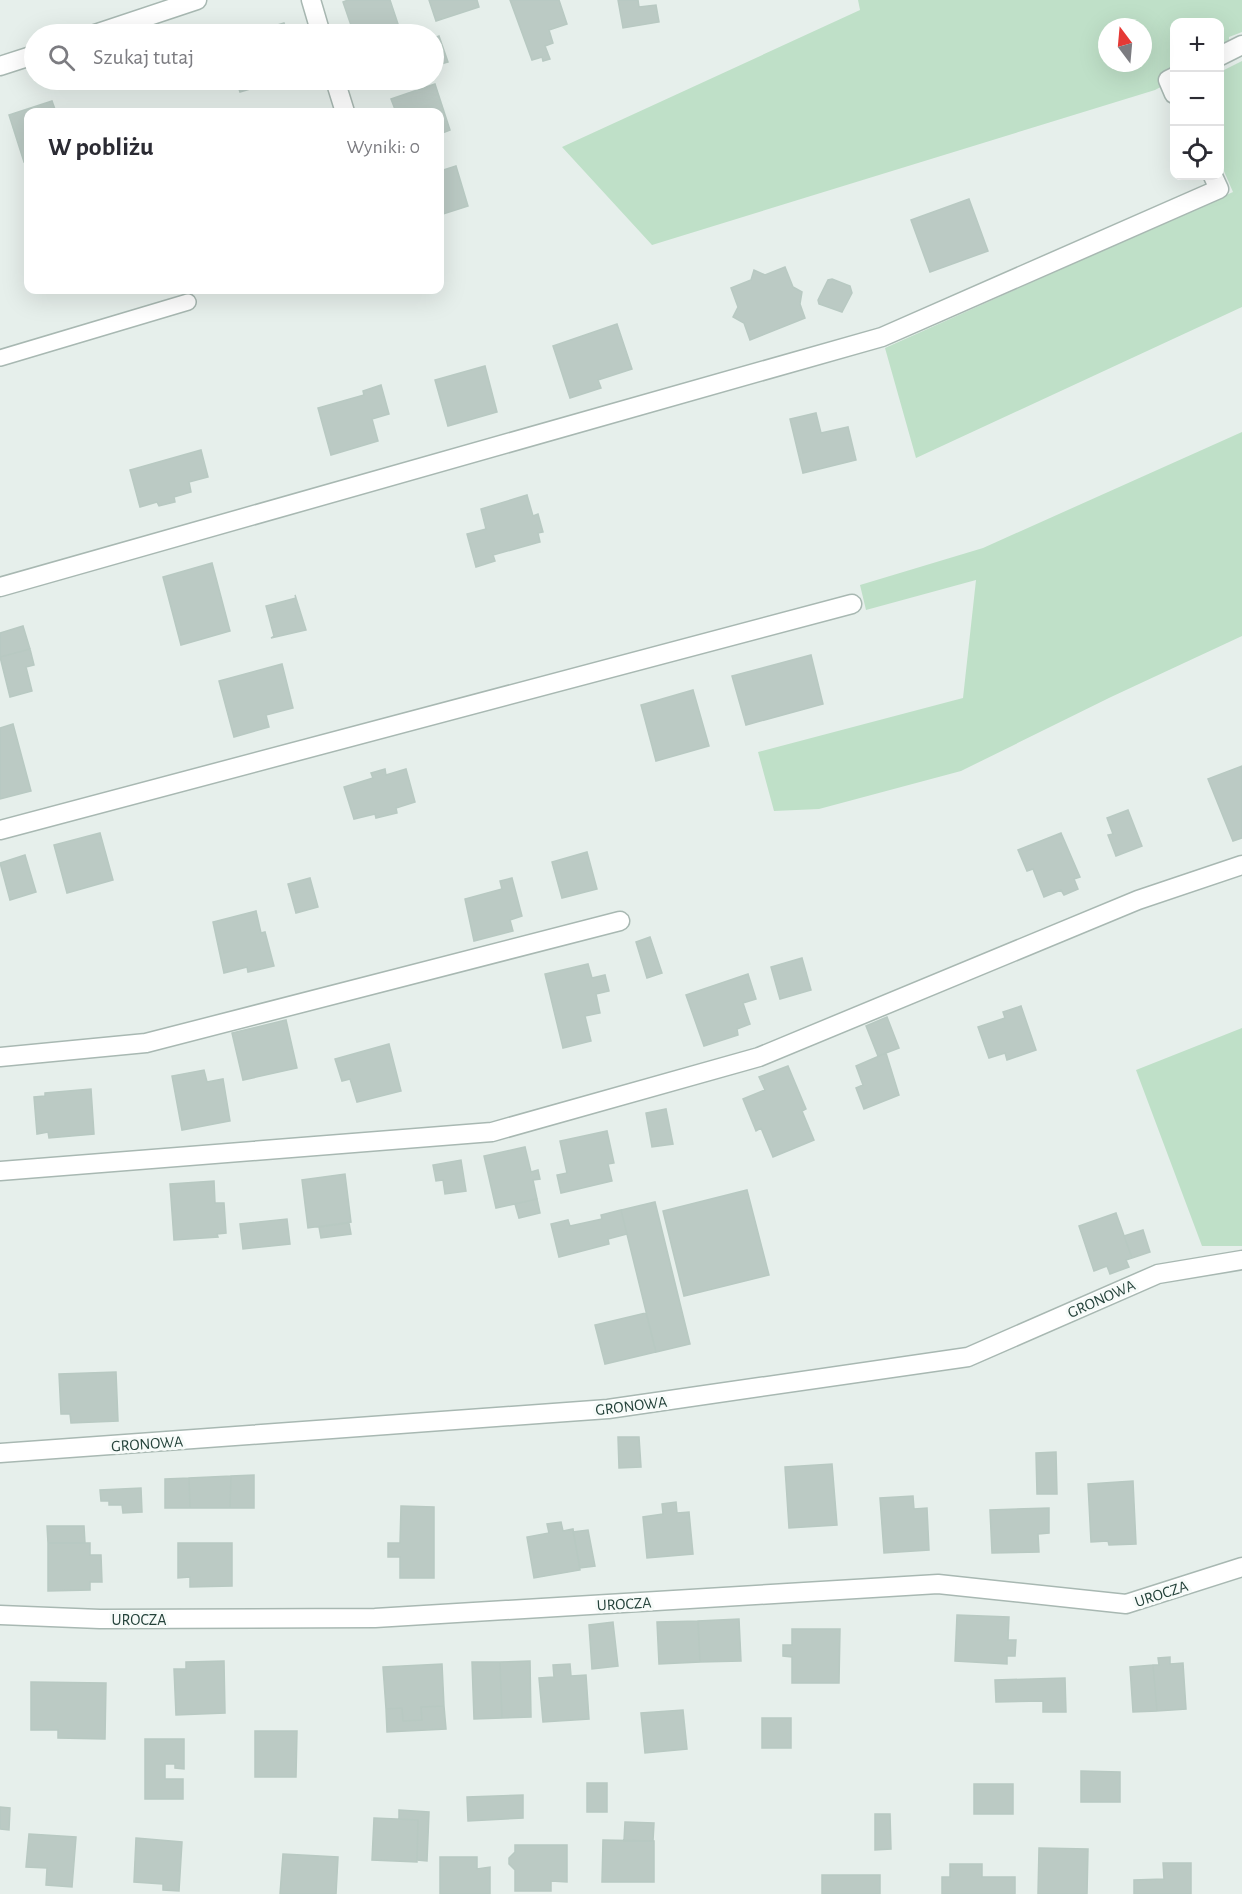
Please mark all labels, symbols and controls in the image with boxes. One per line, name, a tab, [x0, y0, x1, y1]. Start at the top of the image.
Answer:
north arrow	[1098, 18, 1152, 72]
map controls	[1170, 18, 1224, 180]
button: +	[1170, 18, 1224, 72]
search box	[24, 24, 444, 90]
icon: search	[45, 41, 78, 74]
text: Szukaj tutaj	[93, 46, 194, 68]
button: −	[1170, 72, 1224, 126]
button: locate	[1170, 126, 1224, 180]
text: W pobliżu	[48, 134, 154, 160]
text: Wyniki: 0	[347, 137, 420, 157]
street label: GRONOWA	[1065, 1277, 1138, 1321]
street label: GRONOWA	[594, 1394, 668, 1418]
street label: GRONOWA	[110, 1433, 184, 1454]
street label: UROCZA	[1133, 1578, 1190, 1610]
street label: UROCZA	[596, 1595, 652, 1613]
street label: UROCZA	[112, 1612, 166, 1628]

